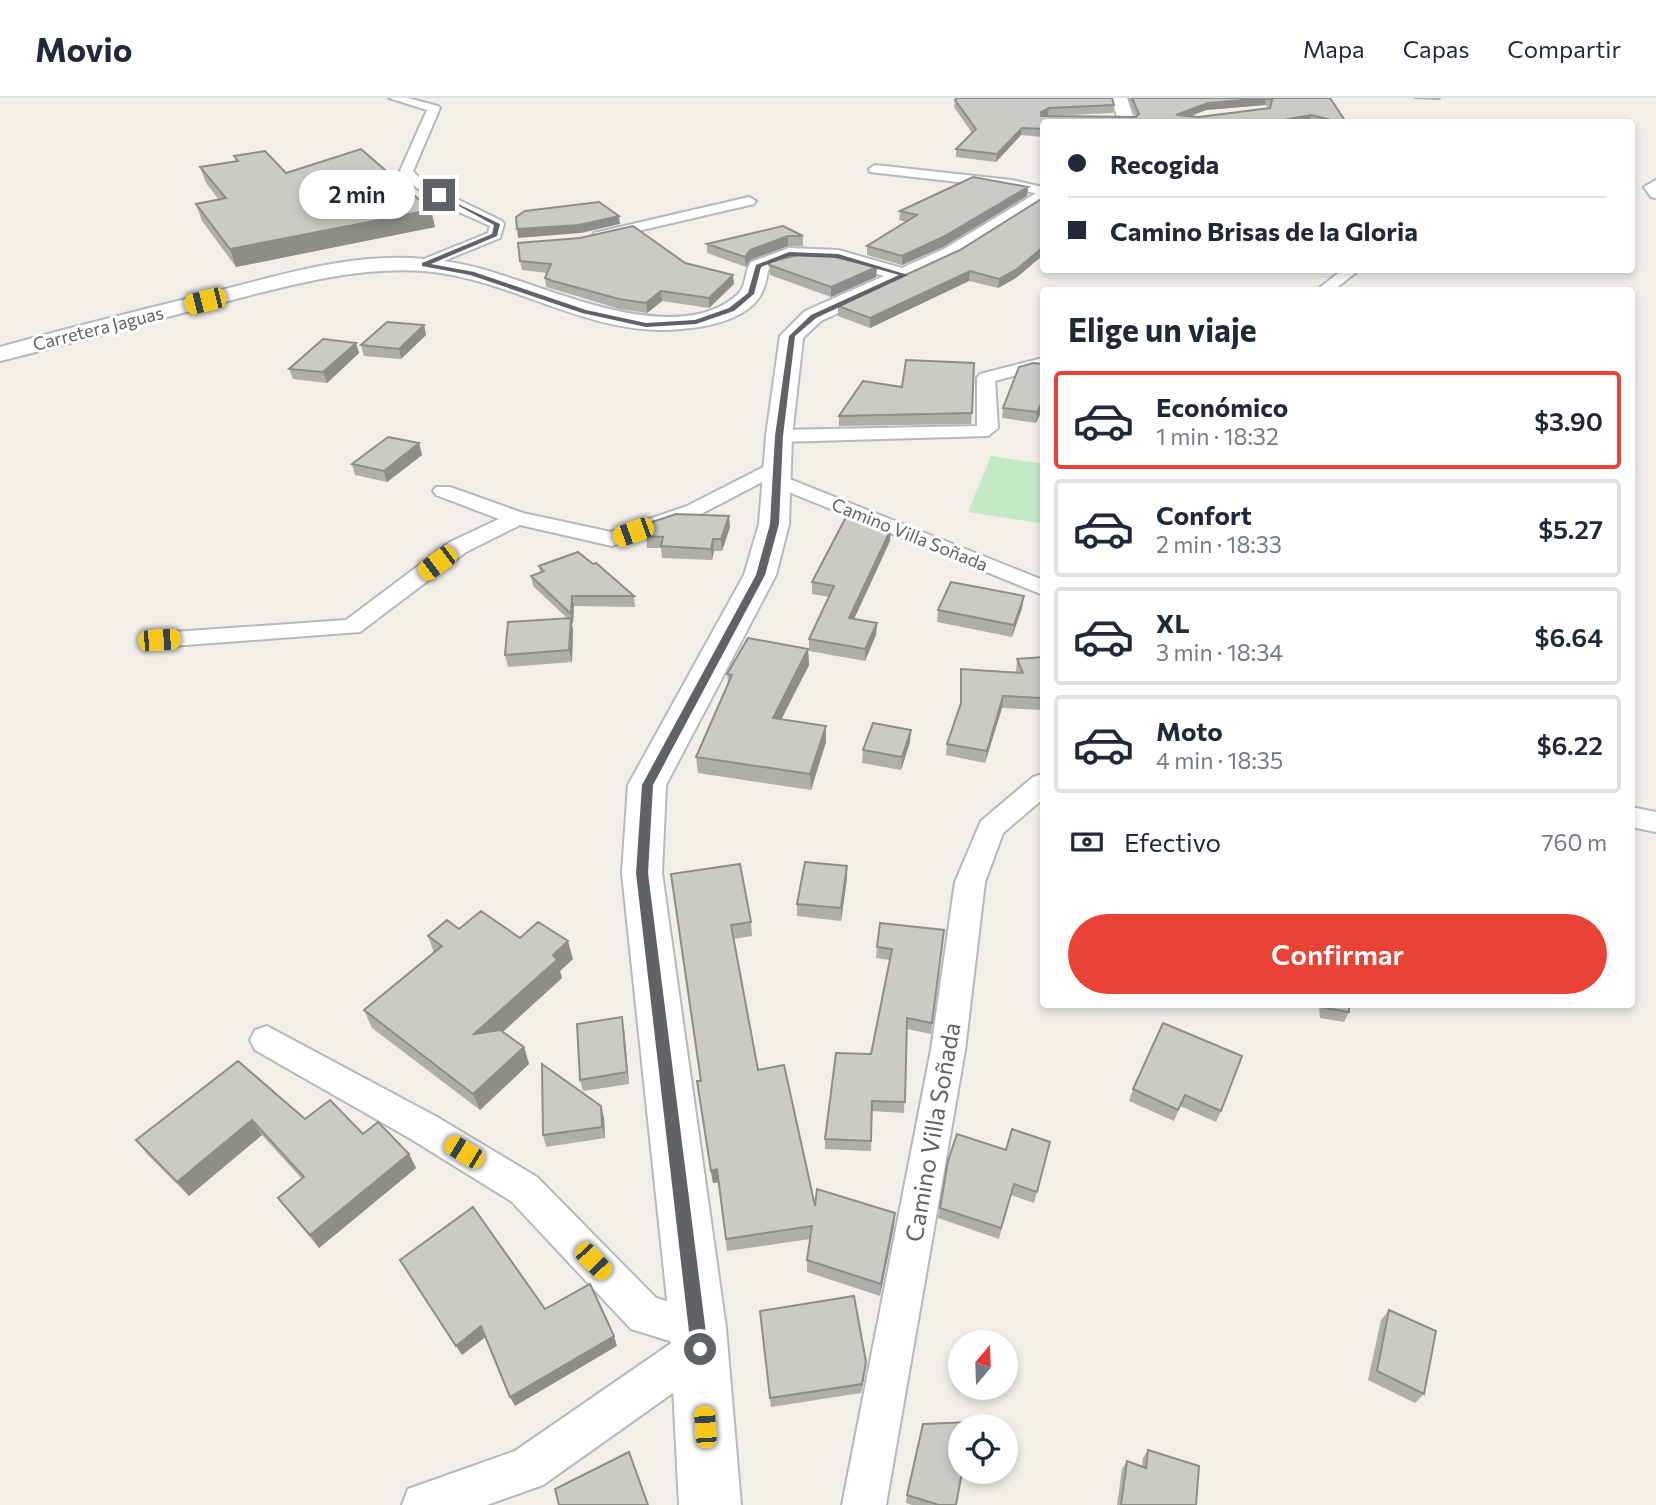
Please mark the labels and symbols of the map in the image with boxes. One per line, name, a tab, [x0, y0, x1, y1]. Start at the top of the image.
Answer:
callout: 2 min	[299, 170, 414, 220]
route end	[423, 179, 455, 211]
car	[183, 286, 228, 316]
street label: Carretera Jaguas	[30, 301, 166, 355]
street label: Camino Villa Soñada	[829, 493, 991, 575]
car	[610, 515, 657, 549]
car	[414, 542, 461, 584]
car	[138, 628, 181, 652]
street label: Camino Villa Soñada	[898, 1020, 966, 1244]
car	[441, 1132, 488, 1172]
car	[571, 1239, 616, 1283]
north arrow	[948, 1330, 1018, 1400]
route start	[684, 1333, 716, 1365]
car	[694, 1405, 717, 1449]

